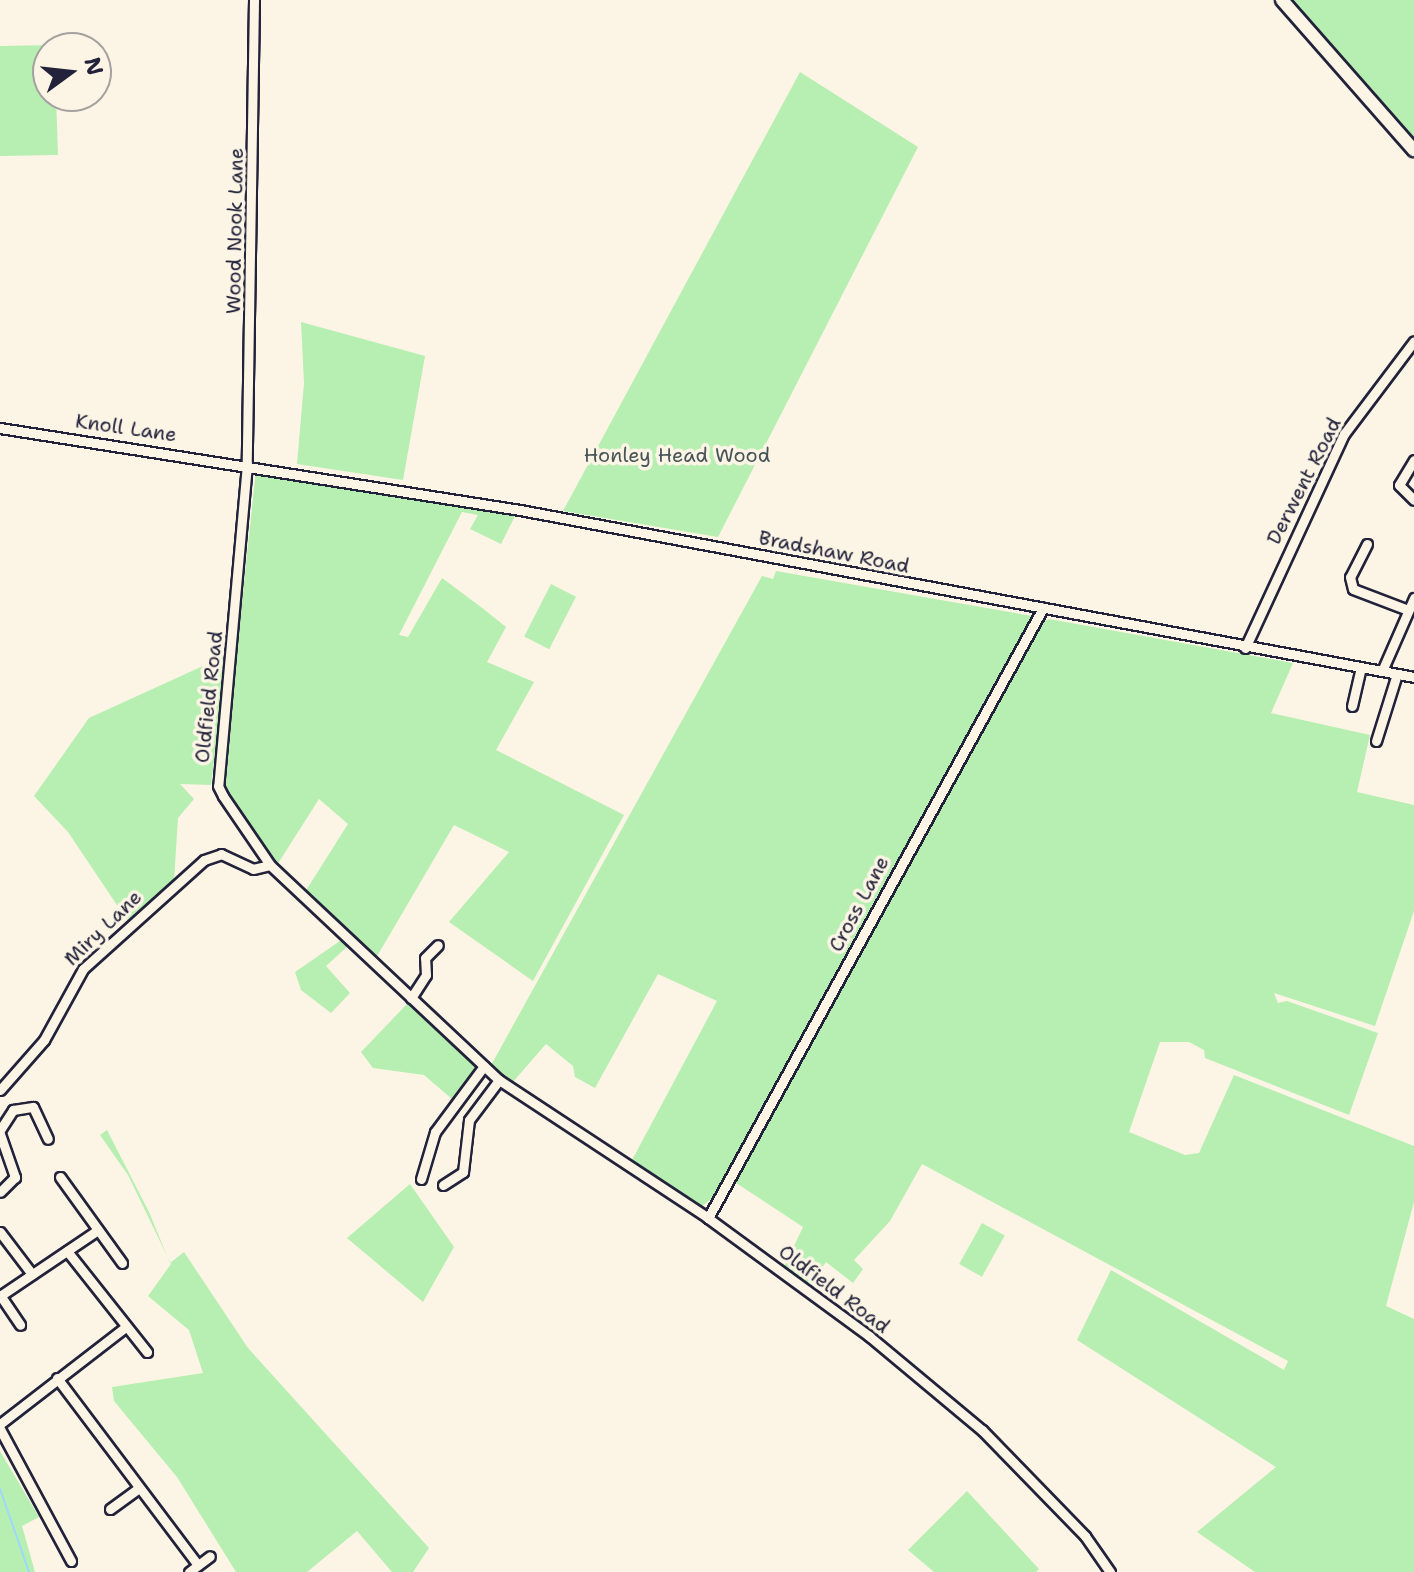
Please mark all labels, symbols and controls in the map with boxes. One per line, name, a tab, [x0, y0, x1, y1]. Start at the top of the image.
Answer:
north arrow	[32, 32, 112, 112]
text: N	[77, 54, 110, 78]
street label: Wood Nook Lane	[222, 148, 248, 314]
street label: Knoll Lane	[74, 409, 178, 447]
street label: Derwent Road	[1262, 413, 1346, 549]
park label: Honley Head Wood	[584, 443, 770, 467]
street label: Bradshaw Road	[757, 526, 911, 578]
street label: Oldfield Road	[190, 630, 228, 764]
street label: Cross Lane	[824, 852, 894, 956]
street label: Miry Lane	[59, 885, 147, 971]
street label: Oldfield Road	[774, 1240, 894, 1338]

